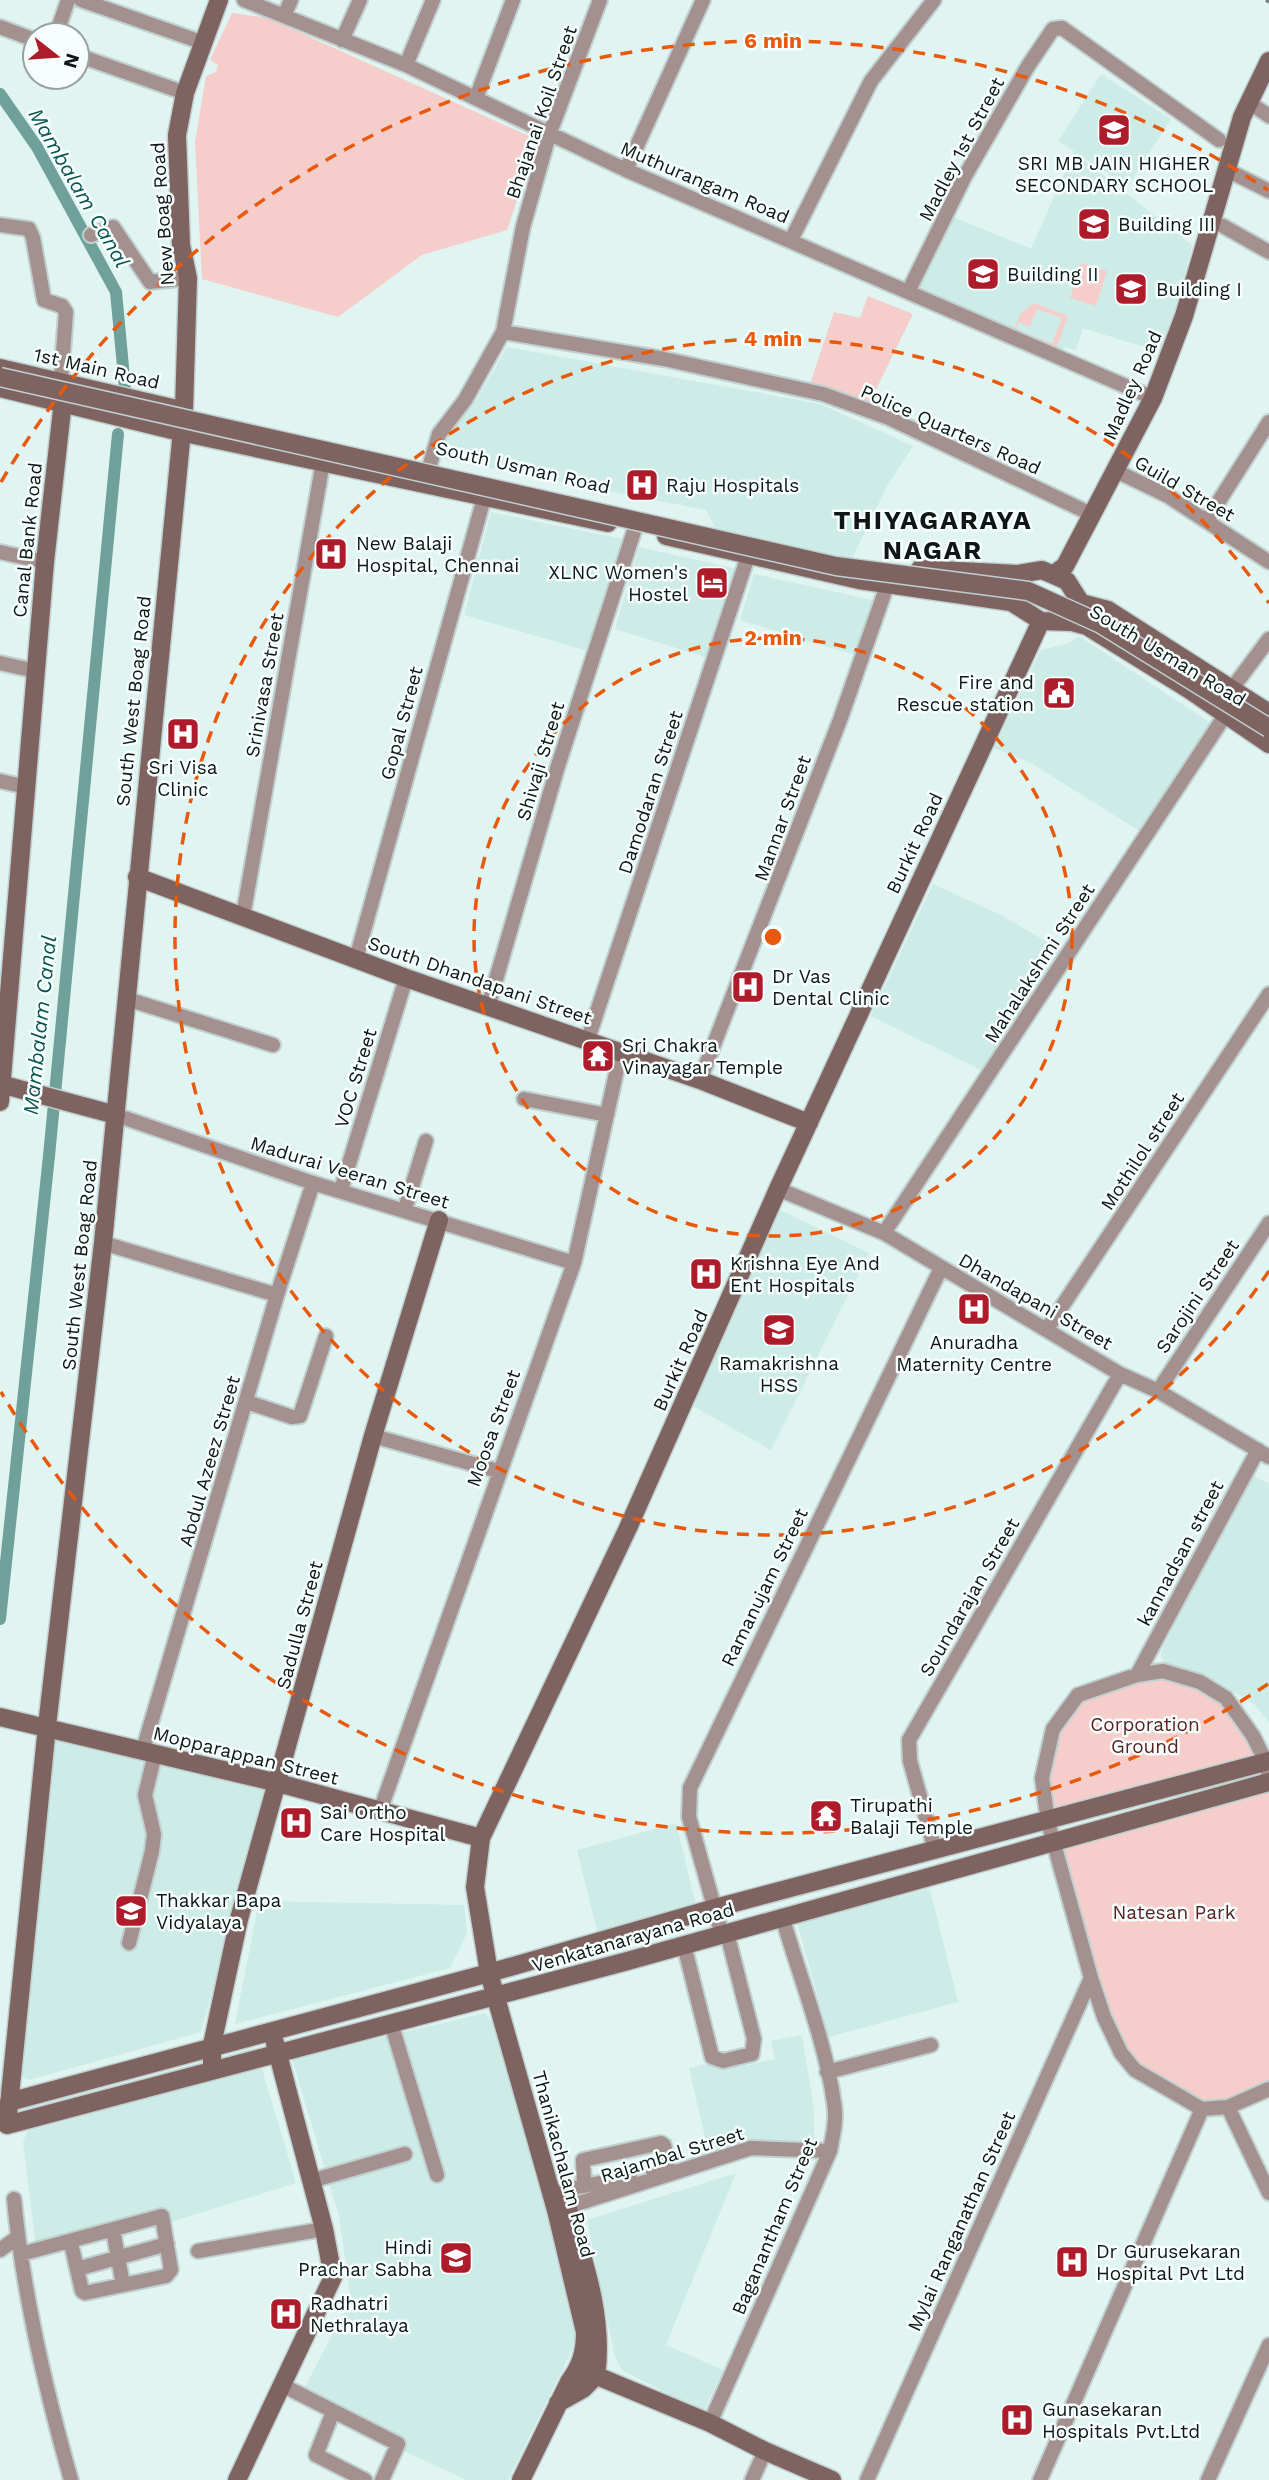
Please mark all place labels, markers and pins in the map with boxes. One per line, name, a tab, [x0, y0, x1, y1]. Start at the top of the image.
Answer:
school or university icon: SRI MB JAIN HIGHER SECONDARY SCHOOL	[1095, 111, 1133, 149]
place label: SRI MB JAIN HIGHER SECONDARY SCHOOL	[1015, 152, 1213, 197]
school or university icon: Building III	[1075, 205, 1113, 243]
place label: Building III	[1118, 213, 1215, 236]
school or university icon: Building II	[964, 255, 1002, 293]
place label: Building II	[1007, 263, 1099, 286]
school or university icon: Building I	[1112, 270, 1150, 308]
place label: Building I	[1156, 278, 1242, 301]
hospital icon: Raju Hospitals	[623, 466, 661, 504]
place label: Raju Hospitals	[666, 474, 799, 497]
place label: New Balaji Hospital, Chennai	[356, 532, 519, 577]
hospital icon: New Balaji Hospital, Chennai	[312, 535, 350, 573]
place label: XLNC Women's Hostel	[549, 561, 688, 606]
hotel icon: XLNC Women's Hostel	[693, 564, 731, 602]
place label: Fire and Rescue station	[896, 671, 1034, 716]
public building icon: Fire and Rescue station	[1040, 674, 1078, 712]
hospital icon: Sri Visa Clinic	[164, 715, 202, 753]
place label: Sri Visa Clinic	[149, 756, 218, 801]
centre of rings	[761, 925, 785, 949]
place label: Dr Vas Dental Clinic	[772, 965, 890, 1010]
hospital icon: Dr Vas Dental Clinic	[729, 968, 767, 1006]
place label: Sri Chakra Vinayagar Temple	[622, 1034, 783, 1079]
temple icon: Sri Chakra Vinayagar Temple	[579, 1037, 617, 1075]
place label: Krishna Eye And Ent Hospitals	[730, 1252, 880, 1297]
hospital icon: Krishna Eye And Ent Hospitals	[687, 1255, 725, 1293]
hospital icon: Anuradha Maternity Centre	[955, 1290, 993, 1328]
school or university icon: Ramakrishna HSS	[760, 1311, 798, 1349]
place label: Anuradha Maternity Centre	[896, 1331, 1052, 1376]
place label: Ramakrishna HSS	[719, 1352, 839, 1397]
place label: Tirupathi Balaji Temple	[850, 1794, 973, 1839]
temple icon: Tirupathi Balaji Temple	[807, 1797, 845, 1835]
place label: Sai Ortho Care Hospital	[320, 1801, 446, 1846]
hospital icon: Sai Ortho Care Hospital	[277, 1804, 315, 1842]
place label: Thakkar Bapa Vidyalaya	[156, 1889, 282, 1934]
school or university icon: Thakkar Bapa Vidyalaya	[112, 1892, 150, 1930]
place label: Hindi Prachar Sabha	[298, 2236, 432, 2281]
school or university icon: Hindi Prachar Sabha	[437, 2239, 475, 2277]
place label: Dr Gurusekaran Hospital Pvt Ltd	[1096, 2240, 1245, 2285]
hospital icon: Dr Gurusekaran Hospital Pvt Ltd	[1053, 2243, 1091, 2281]
place label: Radhatri Nethralaya	[310, 2292, 409, 2337]
hospital icon: Radhatri Nethralaya	[267, 2295, 305, 2333]
place label: Gunasekaran Hospitals Pvt.Ltd	[1042, 2398, 1200, 2443]
hospital icon: Gunasekaran Hospitals Pvt.Ltd	[998, 2401, 1036, 2439]

